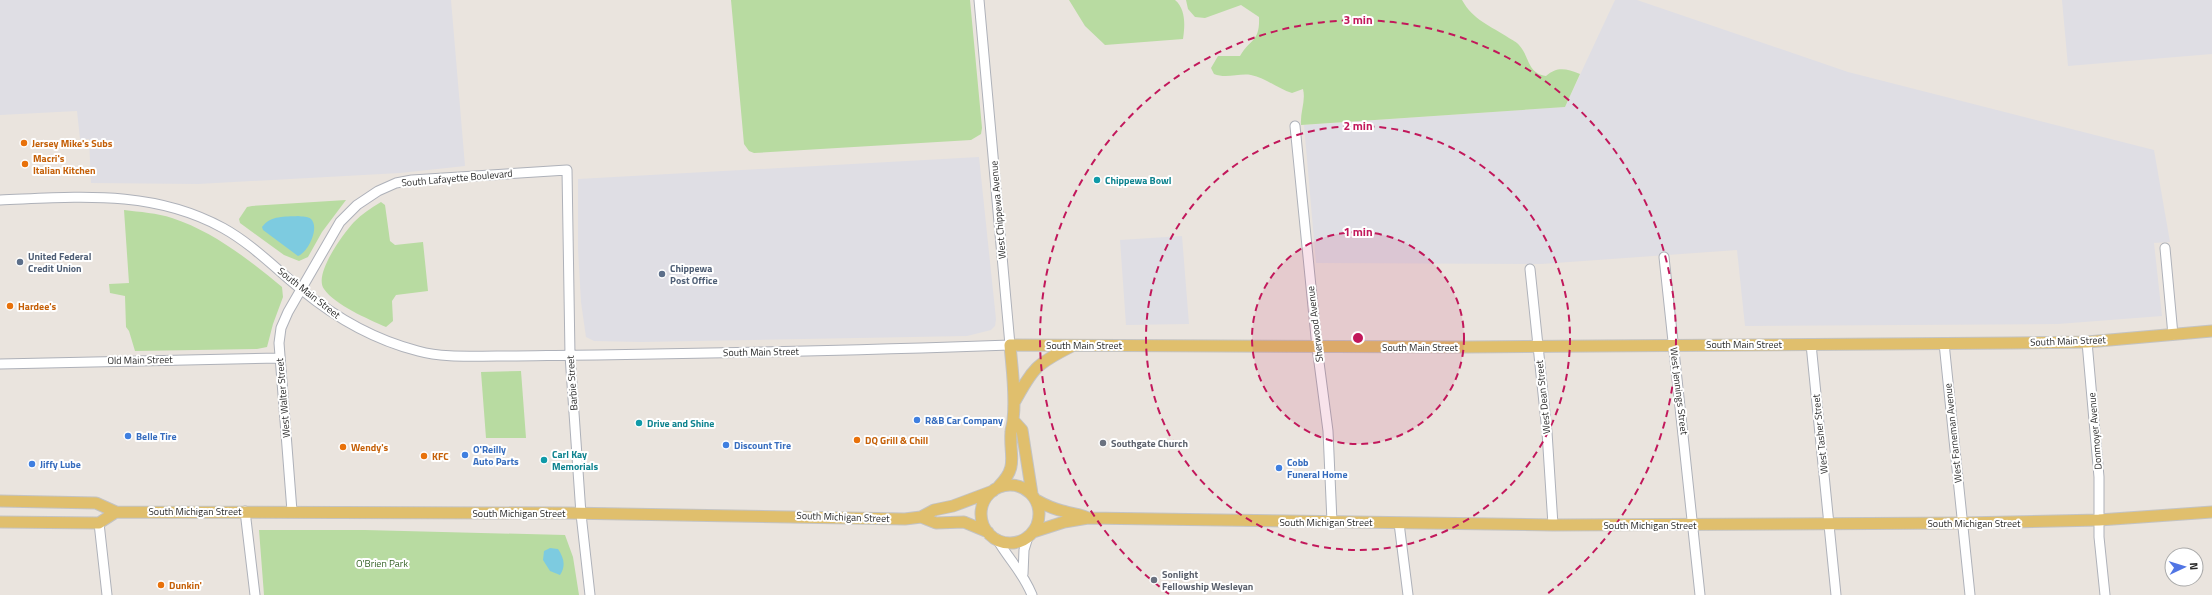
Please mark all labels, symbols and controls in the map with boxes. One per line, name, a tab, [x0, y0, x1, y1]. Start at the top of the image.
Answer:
text: 3 min	[1343, 10, 1373, 29]
text: 2 min	[1343, 116, 1373, 135]
place label: Jersey Mike's Subs	[32, 136, 113, 151]
marker: Jersey Mike's Subs	[19, 138, 29, 148]
place label: Macri's Italian Kitchen	[33, 151, 96, 178]
marker: Macri's Italian Kitchen	[20, 159, 30, 169]
street label: West Chippewa Avenue	[986, 160, 1010, 260]
street label: South Lafayette Boulevard	[401, 166, 513, 190]
place label: Chippewa Bowl	[1105, 173, 1172, 188]
marker: Chippewa Bowl	[1092, 175, 1102, 185]
text: 1 min	[1343, 222, 1373, 241]
place label: United Federal Credit Union	[28, 249, 92, 276]
marker: United Federal Credit Union	[15, 257, 25, 267]
place label: Chippewa Post Office	[670, 261, 718, 288]
street label: South Main Street	[274, 264, 344, 323]
marker: Chippewa Post Office	[657, 269, 667, 279]
street label: Sherwood Avenue	[1303, 285, 1327, 363]
place label: Hardee's	[18, 299, 57, 314]
marker: Hardee's	[5, 301, 15, 311]
centre of rings	[1351, 331, 1365, 345]
street label: South Main Street	[2030, 332, 2107, 350]
street label: South Main Street	[1706, 337, 1783, 352]
street label: South Main Street	[1046, 338, 1123, 353]
street label: South Main Street	[1382, 340, 1459, 355]
street label: South Main Street	[723, 344, 800, 360]
street label: West Jennings Street	[1666, 346, 1692, 436]
street label: Old Main Street	[107, 352, 173, 368]
street label: Barbie Street	[563, 355, 581, 411]
street label: West Walter Street	[272, 357, 294, 439]
street label: West Dean Street	[1532, 359, 1554, 435]
street label: West Farneman Avenue	[1940, 382, 1966, 484]
street label: Donmoyer Avenue	[2084, 392, 2106, 470]
street label: West Tasher Street	[1808, 393, 1832, 475]
place label: R&B Car Company	[925, 413, 1003, 428]
marker: R&B Car Company	[912, 415, 922, 425]
place label: Drive and Shine	[647, 416, 714, 431]
marker: Drive and Shine	[634, 418, 644, 428]
place label: Belle Tire	[136, 429, 177, 444]
marker: Belle Tire	[123, 431, 133, 441]
place label: DQ Grill & Chill	[865, 433, 929, 448]
marker: DQ Grill & Chill	[852, 435, 862, 445]
place label: Southgate Church	[1111, 436, 1188, 451]
place label: Discount Tire	[734, 438, 791, 453]
marker: Southgate Church	[1098, 438, 1108, 448]
place label: Wendy's	[351, 440, 389, 455]
marker: Discount Tire	[721, 440, 731, 450]
marker: Wendy's	[338, 442, 348, 452]
place label: O'Reilly Auto Parts	[473, 442, 519, 469]
place label: Carl Kay Memorials	[552, 447, 598, 474]
place label: KFC	[432, 449, 449, 464]
marker: O'Reilly Auto Parts	[460, 450, 470, 460]
marker: KFC	[419, 451, 429, 461]
marker: Carl Kay Memorials	[539, 455, 549, 465]
place label: Cobb Funeral Home	[1287, 455, 1348, 482]
place label: Jiffy Lube	[40, 457, 81, 472]
marker: Jiffy Lube	[27, 459, 37, 469]
marker: Cobb Funeral Home	[1274, 463, 1284, 473]
street label: South Michigan Street	[148, 504, 242, 519]
street label: South Michigan Street	[472, 506, 566, 521]
street label: South Michigan Street	[796, 508, 890, 526]
street label: South Michigan Street	[1279, 515, 1373, 530]
street label: South Michigan Street	[1927, 516, 2021, 531]
street label: South Michigan Street	[1603, 518, 1697, 533]
north arrow	[2164, 547, 2204, 587]
park label: O'Brien Park	[356, 556, 408, 571]
text: N	[2186, 562, 2202, 571]
place label: Sonlight Fellowship Wesleyan	[1162, 567, 1253, 594]
marker: Sonlight Fellowship Wesleyan	[1149, 575, 1159, 585]
place label: Dunkin'	[169, 578, 202, 593]
marker: Dunkin'	[156, 580, 166, 590]

